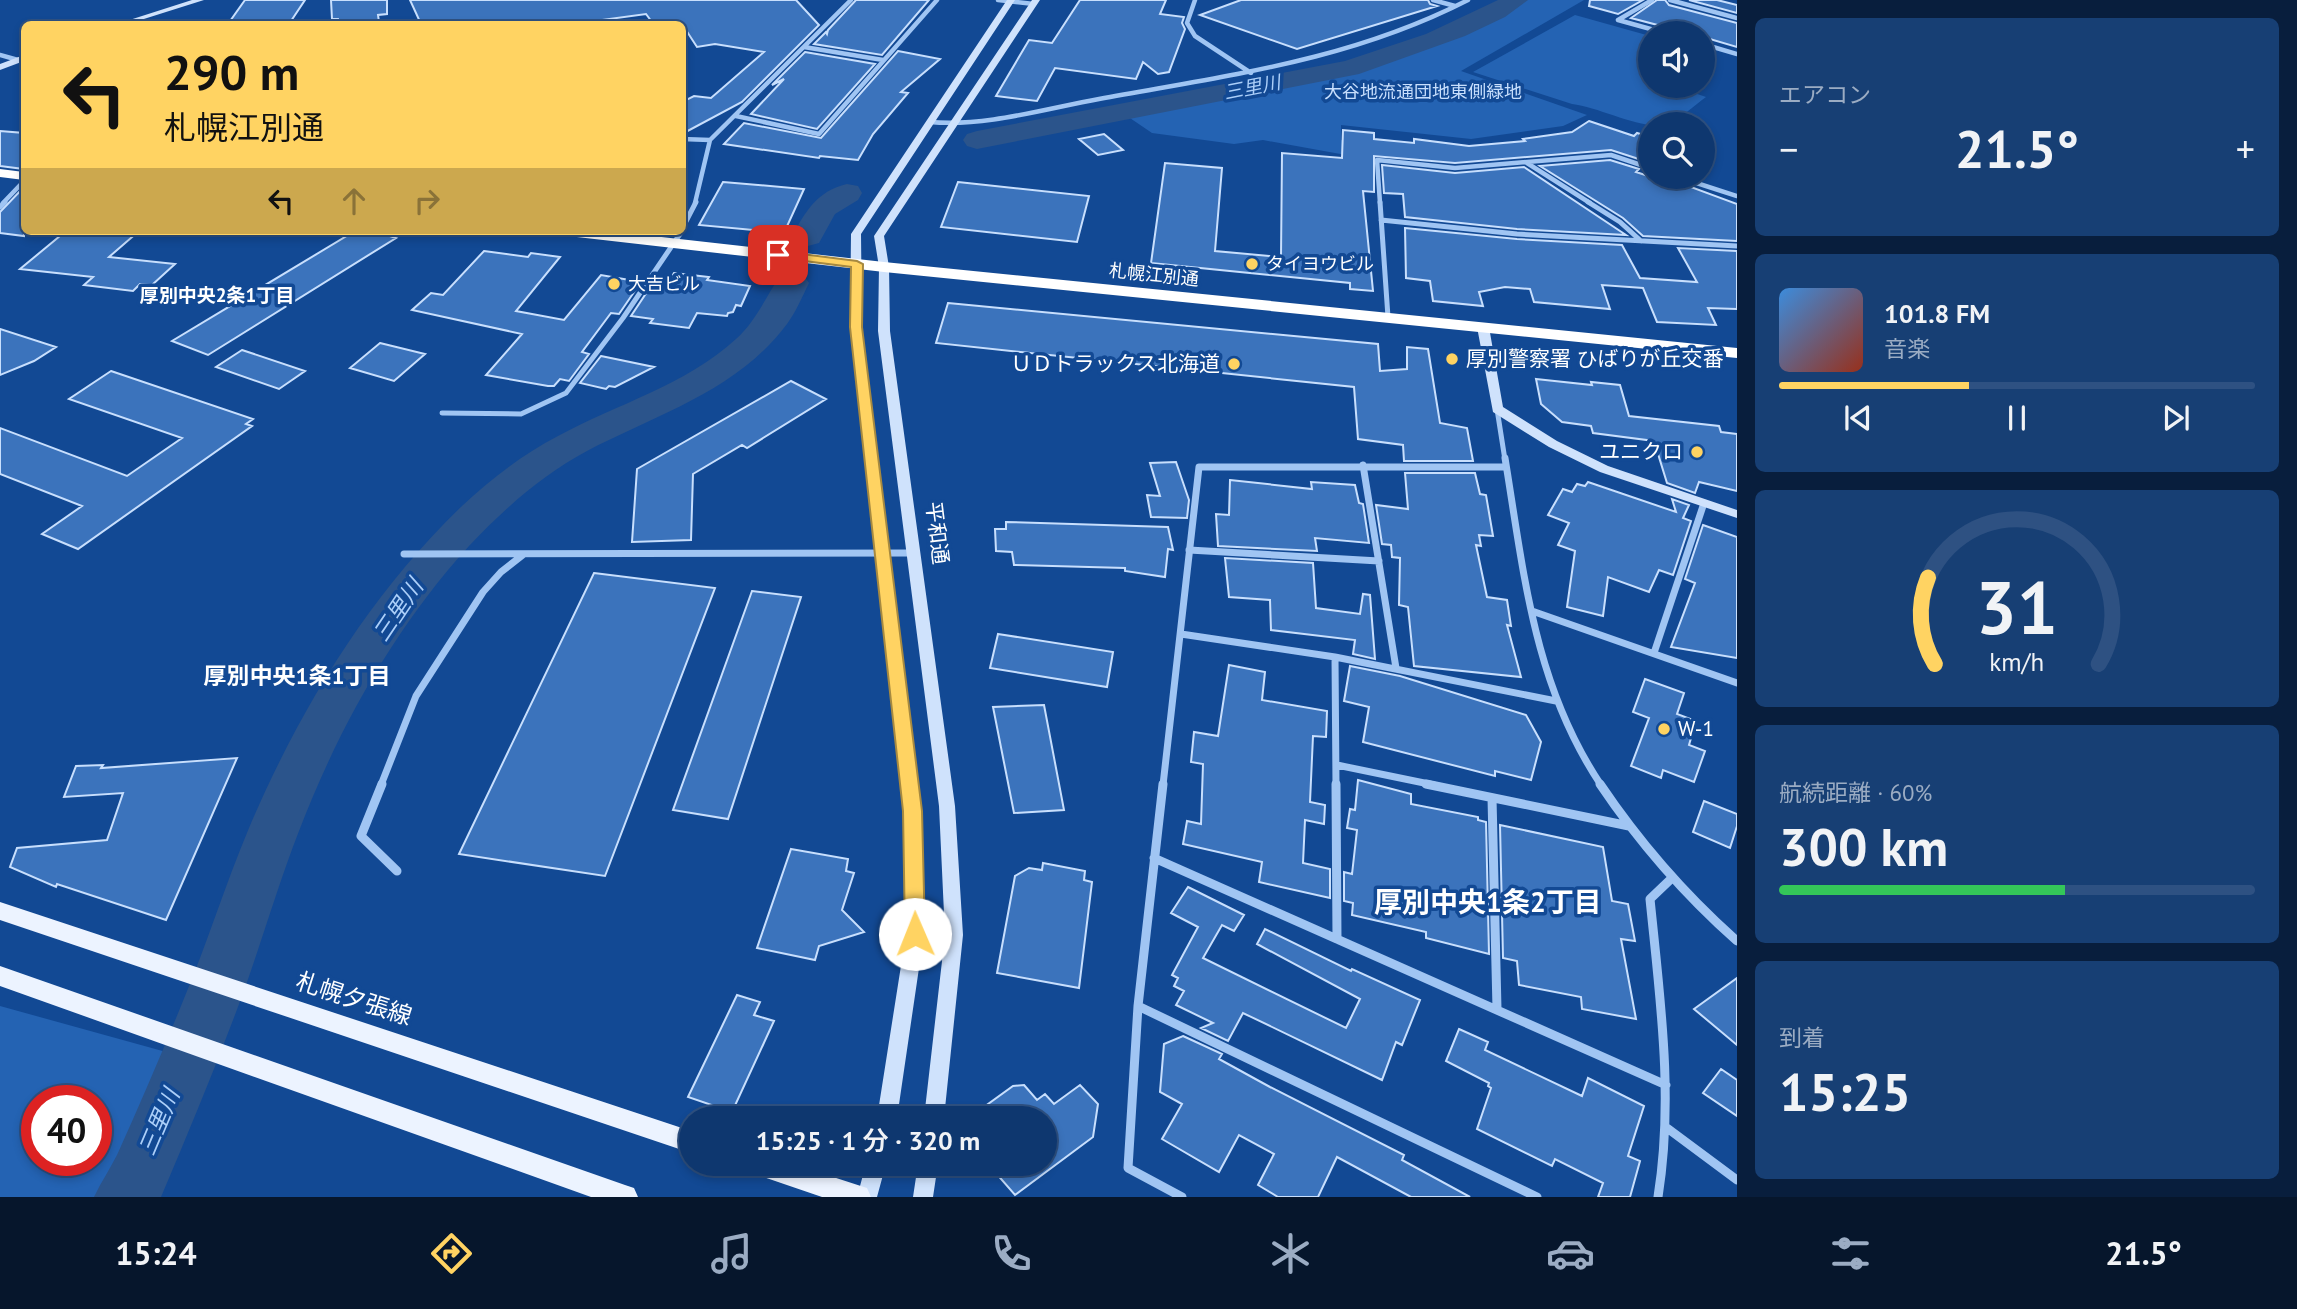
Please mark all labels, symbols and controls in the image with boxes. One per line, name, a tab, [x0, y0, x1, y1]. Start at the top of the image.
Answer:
map controls	[1638, 21, 1715, 189]
button: sound	[1638, 21, 1715, 98]
text: 290 m	[164, 40, 299, 104]
icon: left	[49, 49, 140, 140]
water label: 三里川	[1222, 69, 1284, 104]
park label: 大谷地流通団地東側緑地	[1324, 80, 1522, 103]
text: エアコン	[1779, 80, 1871, 109]
text: 札幌江別通	[164, 106, 324, 148]
button: search	[1638, 112, 1715, 189]
text: 21.5°	[1955, 115, 2079, 182]
text: −	[1779, 124, 1798, 173]
text: +	[2236, 124, 2255, 173]
icon: left	[262, 182, 300, 220]
icon: ahead	[335, 182, 373, 220]
icon: right	[408, 182, 446, 220]
pin	[748, 225, 808, 285]
icon: arrive	[759, 236, 797, 274]
place label: タイヨウビル	[1266, 252, 1374, 275]
marker: タイヨウビル	[1244, 256, 1260, 272]
street label: 札幌江別通	[1108, 258, 1200, 291]
place label: 大吉ビル	[628, 272, 700, 295]
marker: 大吉ビル	[606, 276, 622, 292]
district label: 厚別中央2条1丁目	[140, 283, 294, 307]
text: 101.8 FM	[1884, 297, 1990, 330]
text: 音楽	[1884, 334, 1930, 363]
place label: 厚別警察署 ひばりが丘交番	[1466, 345, 1724, 372]
place label: ＵＤトラックス北海道	[1011, 350, 1220, 377]
marker: 厚別警察署 ひばりが丘交番	[1444, 351, 1460, 367]
marker: ＵＤトラックス北海道	[1226, 356, 1242, 372]
icon: previous	[1839, 399, 1877, 437]
icon: pause	[1998, 399, 2036, 437]
icon: next	[2157, 399, 2195, 437]
place label: ユニクロ	[1599, 438, 1683, 465]
marker: ユニクロ	[1689, 444, 1705, 460]
street label: 平和通	[920, 500, 955, 566]
text: 31	[1976, 561, 2058, 655]
water label: 三里川	[366, 571, 431, 646]
text: km/h	[1990, 646, 2044, 678]
district label: 厚別中央1条1丁目	[203, 661, 391, 690]
place label: W-1	[1678, 715, 1714, 742]
marker: W-1	[1656, 721, 1672, 737]
text: 航続距離 · 60%	[1779, 778, 1932, 807]
text: 300 km	[1779, 813, 1948, 880]
district label: 厚別中央1条2丁目	[1374, 883, 1602, 920]
position arrow	[878, 897, 952, 971]
street label: 札幌夕張線	[292, 965, 416, 1032]
text: 到着	[1779, 1023, 1825, 1052]
text: 15:25	[1779, 1058, 1911, 1125]
water label: 三里川	[132, 1082, 187, 1159]
speed limit sign: 40	[21, 1085, 112, 1176]
text: 15:25 · 1 分 · 320 m	[756, 1124, 980, 1157]
icon: directions	[427, 1229, 476, 1278]
icon: music	[707, 1229, 756, 1278]
icon: phone	[987, 1229, 1036, 1278]
icon: climate	[1266, 1229, 1315, 1278]
icon: car	[1546, 1229, 1595, 1278]
icon: filters	[1826, 1229, 1875, 1278]
text: 15:24	[115, 1232, 197, 1274]
text: 21.5°	[2105, 1232, 2182, 1274]

